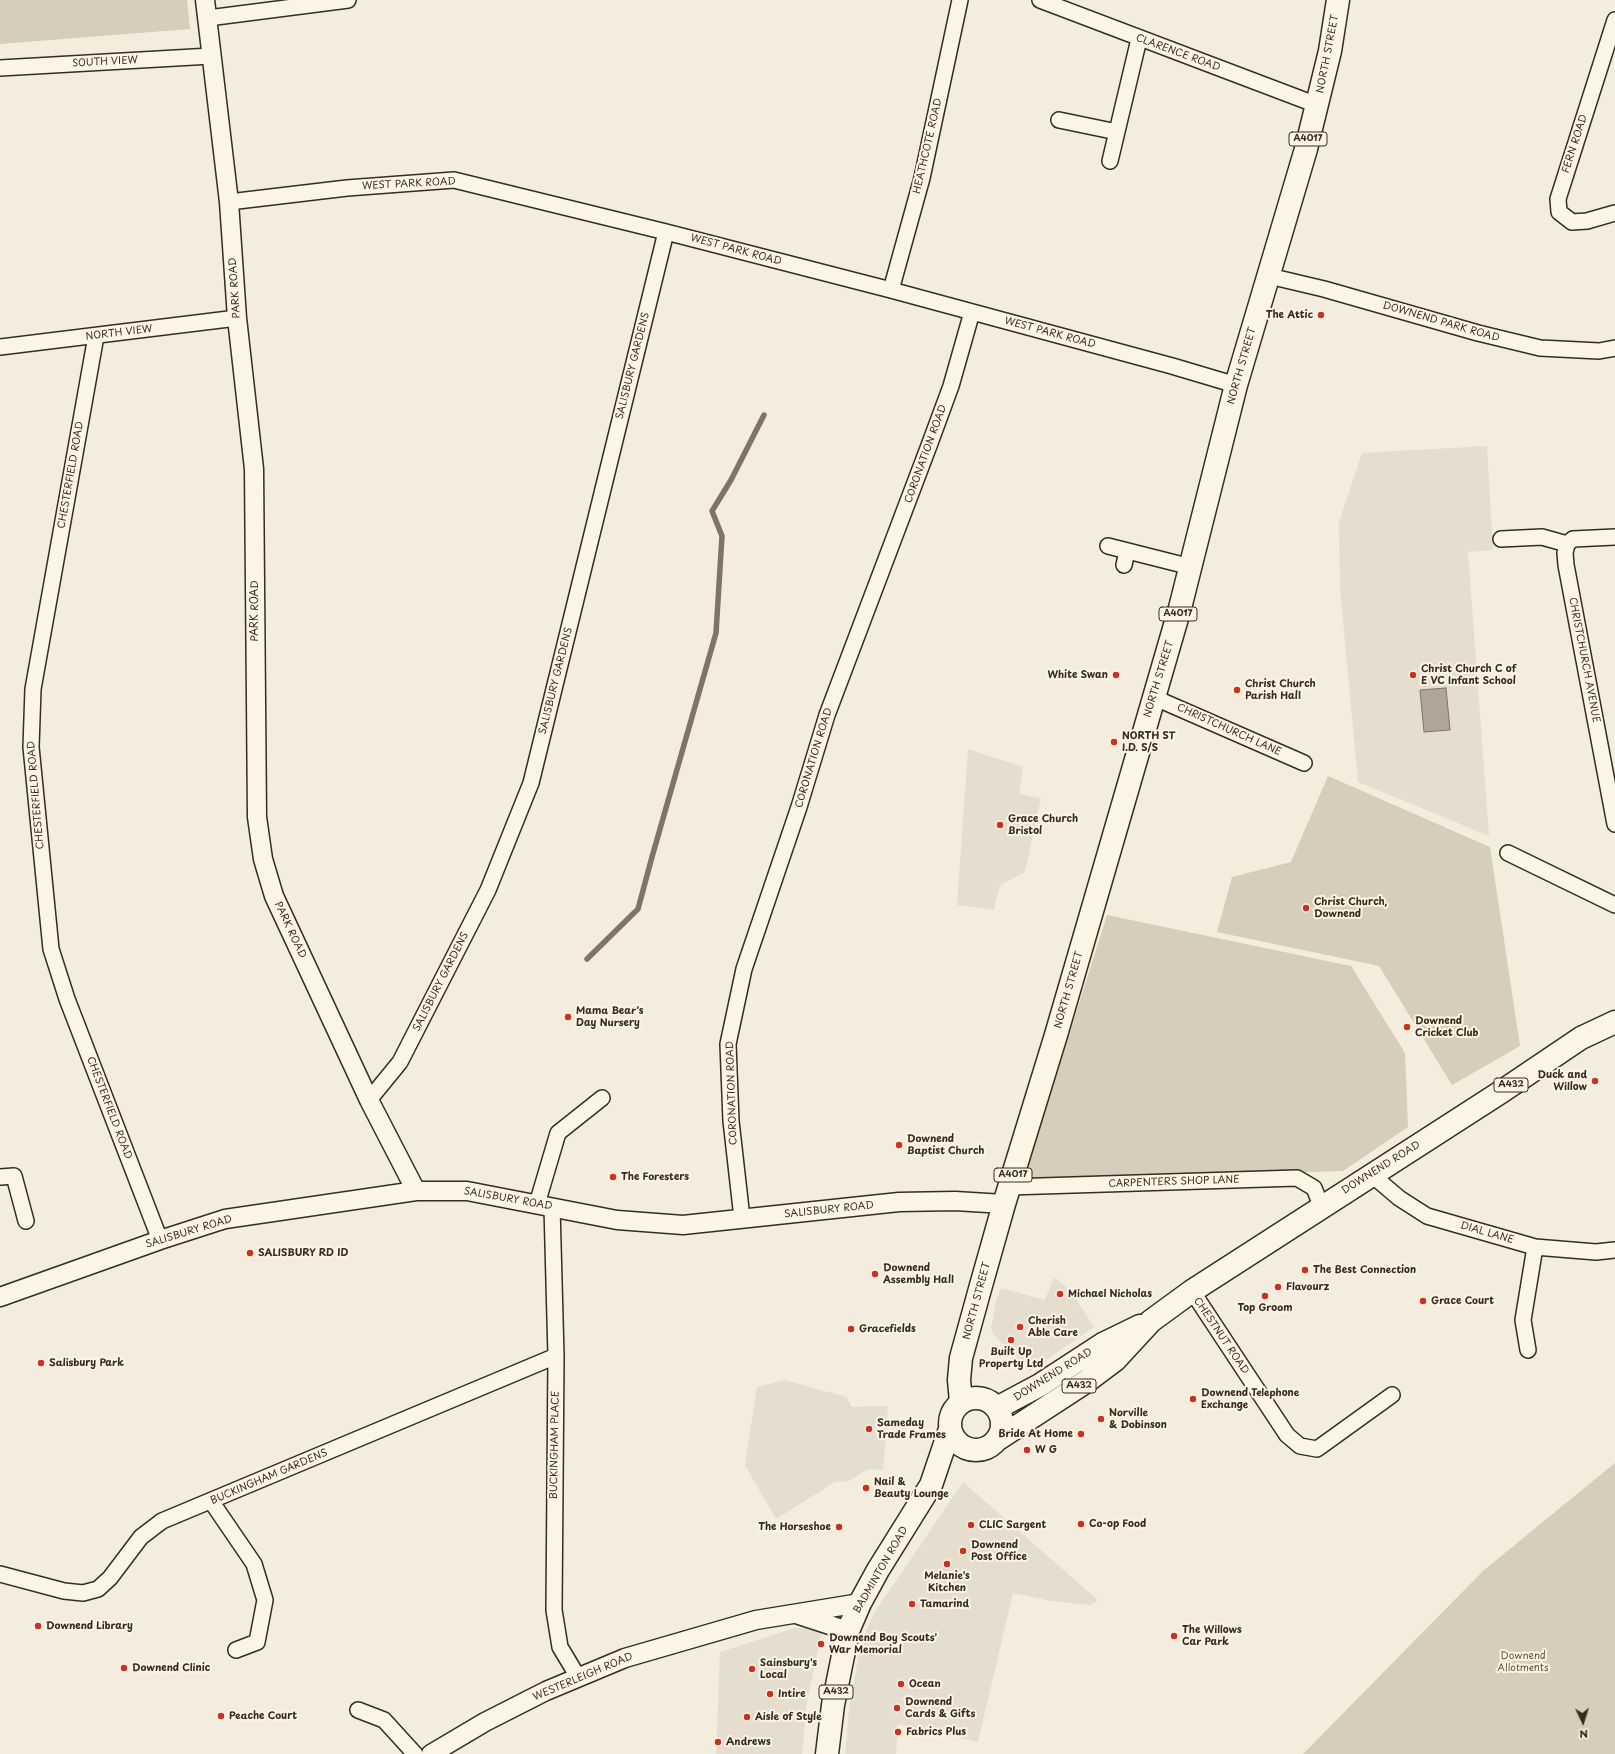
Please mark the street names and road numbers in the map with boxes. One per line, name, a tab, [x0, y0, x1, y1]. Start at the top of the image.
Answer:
street label: NORTH STREET	[1314, 14, 1342, 94]
street label: CLARENCE ROAD	[1134, 32, 1222, 74]
street label: SOUTH VIEW	[72, 54, 138, 70]
street label: HEATHCOTE ROAD	[911, 97, 945, 195]
street label: FERN ROAD	[1560, 113, 1590, 175]
road number: A4017	[1289, 132, 1327, 146]
street label: WEST PARK ROAD	[362, 176, 456, 192]
street label: WEST PARK ROAD	[689, 232, 783, 268]
street label: PARK ROAD	[227, 257, 243, 319]
street label: DOWNEND PARK ROAD	[1381, 300, 1501, 344]
street label: SALISBURY GARDENS	[614, 311, 652, 421]
street label: WEST PARK ROAD	[1003, 315, 1097, 351]
street label: NORTH VIEW	[85, 323, 153, 343]
street label: NORTH STREET	[1225, 326, 1259, 406]
street label: CORONATION ROAD	[903, 403, 949, 505]
street label: CHESTERFIELD ROAD	[56, 420, 86, 530]
street label: PARK ROAD	[249, 580, 261, 642]
street label: CHRISTCHURCH AVENUE	[1566, 596, 1602, 724]
road number: A4017	[1159, 607, 1197, 621]
street label: SALISBURY GARDENS	[537, 626, 575, 736]
street label: NORTH STREET	[1142, 639, 1176, 719]
street label: CHRISTCHURCH LANE	[1175, 702, 1283, 758]
street label: CORONATION ROAD	[793, 707, 835, 809]
street label: CHESTERFIELD ROAD	[25, 740, 47, 850]
street label: PARK ROAD	[272, 900, 308, 960]
street label: SALISBURY GARDENS	[411, 930, 471, 1034]
street label: NORTH STREET	[1052, 950, 1086, 1030]
street label: CORONATION ROAD	[724, 1041, 740, 1145]
street label: CHESTERFIELD ROAD	[84, 1055, 134, 1161]
road number: A432	[1494, 1078, 1528, 1092]
street label: DOWNEND ROAD	[1340, 1139, 1422, 1197]
road number: A4017	[994, 1168, 1032, 1182]
street label: CARPENTERS SHOP LANE	[1108, 1174, 1240, 1190]
street label: SALISBURY ROAD	[463, 1185, 553, 1213]
street label: SALISBURY ROAD	[784, 1199, 874, 1221]
street label: SALISBURY ROAD	[144, 1213, 234, 1251]
street label: DIAL LANE	[1459, 1220, 1515, 1246]
street label: NORTH STREET	[961, 1261, 993, 1341]
street label: CHESTNUT ROAD	[1191, 1295, 1251, 1377]
street label: DOWNEND ROAD	[1012, 1346, 1094, 1404]
road number: A432	[1062, 1379, 1096, 1393]
street label: BUCKINGHAM PLACE	[548, 1391, 562, 1499]
street label: BUCKINGHAM GARDENS	[209, 1447, 329, 1507]
street label: BADMINTON ROAD	[851, 1524, 911, 1616]
street label: WESTERLEIGH ROAD	[531, 1651, 635, 1703]
road number: A432	[819, 1685, 853, 1699]

